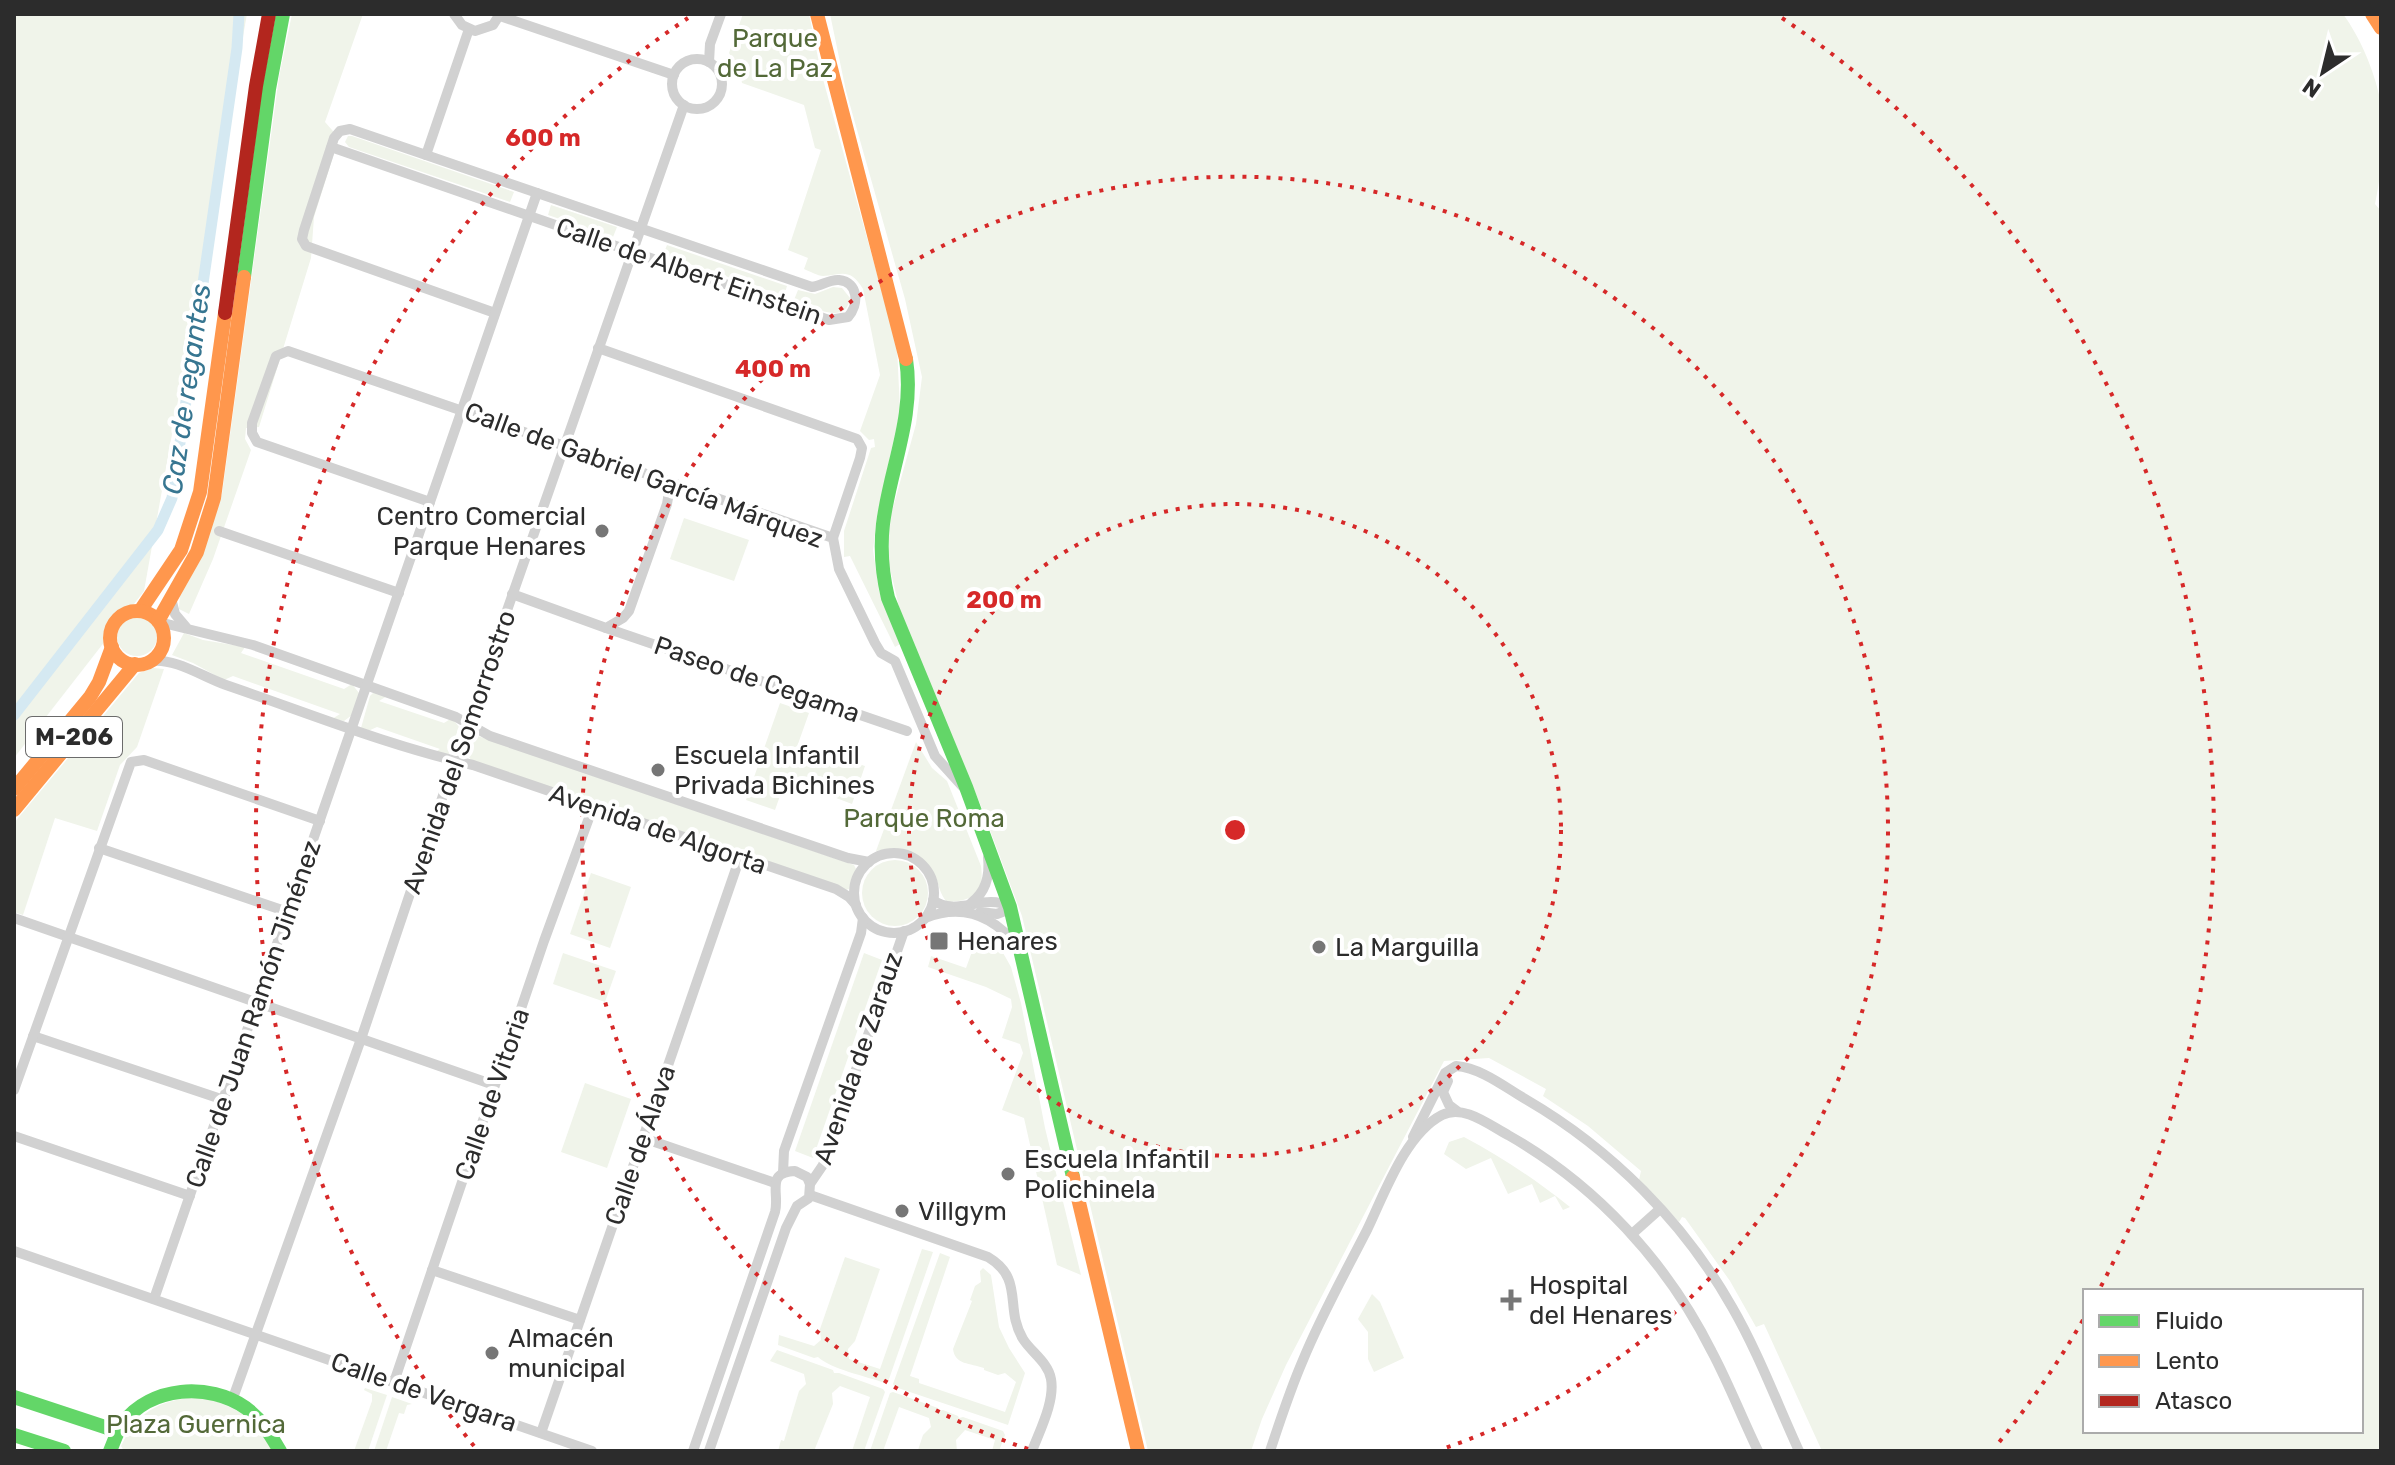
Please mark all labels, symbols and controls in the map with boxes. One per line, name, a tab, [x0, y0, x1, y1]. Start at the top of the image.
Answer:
park label: Parque de La Paz	[717, 23, 833, 84]
north arrow	[2283, 32, 2363, 112]
text: N	[2298, 72, 2326, 104]
text: 600 m	[505, 124, 581, 152]
street label: Calle de Albert Einstein	[552, 211, 826, 332]
water label: Caz de regantes	[155, 282, 218, 496]
text: 400 m	[735, 355, 811, 383]
street label: Calle de Gabriel García Márquez	[460, 396, 827, 555]
place label: Centro Comercial Parque Henares	[377, 501, 586, 562]
marker: Centro Comercial Parque Henares	[593, 522, 611, 540]
text: 200 m	[966, 586, 1042, 614]
street label: Avenida del Somorrostro	[396, 606, 523, 898]
street label: Paseo de Cegama	[650, 630, 864, 729]
road number: M-206	[26, 717, 122, 757]
place label: Escuela Infantil Privada Bichines	[674, 740, 875, 801]
marker: Escuela Infantil Privada Bichines	[649, 761, 667, 779]
street label: Avenida de Algorta	[545, 778, 771, 881]
park label: Parque Roma	[843, 803, 1005, 834]
centre of rings	[1221, 816, 1249, 844]
street label: Calle de Juan Ramón Jiménez	[179, 836, 328, 1192]
place label: Henares	[957, 926, 1058, 957]
marker: Henares	[928, 930, 950, 952]
place label: La Marguilla	[1335, 932, 1479, 963]
marker: La Marguilla	[1310, 938, 1328, 956]
street label: Avenida de Zarauz	[808, 948, 909, 1168]
street label: Calle de Vitoria	[449, 1004, 536, 1184]
street label: Calle de Álava	[599, 1061, 682, 1229]
place label: Escuela Infantil Polichinela	[1024, 1144, 1210, 1205]
marker: Escuela Infantil Polichinela	[999, 1165, 1017, 1183]
place label: Villgym	[918, 1196, 1007, 1227]
marker: Villgym	[893, 1202, 911, 1220]
place label: Hospital del Henares	[1529, 1270, 1672, 1331]
marker: Hospital del Henares	[1500, 1289, 1522, 1311]
legend	[2083, 1289, 2363, 1433]
text: Fluido	[2155, 1307, 2223, 1335]
place label: Almacén municipal	[508, 1323, 626, 1384]
marker: Almacén municipal	[483, 1344, 501, 1362]
street label: Calle de Vergara	[327, 1346, 521, 1439]
text: Lento	[2155, 1347, 2219, 1375]
text: Atasco	[2155, 1387, 2232, 1415]
park label: Plaza Guernica	[106, 1409, 286, 1440]

